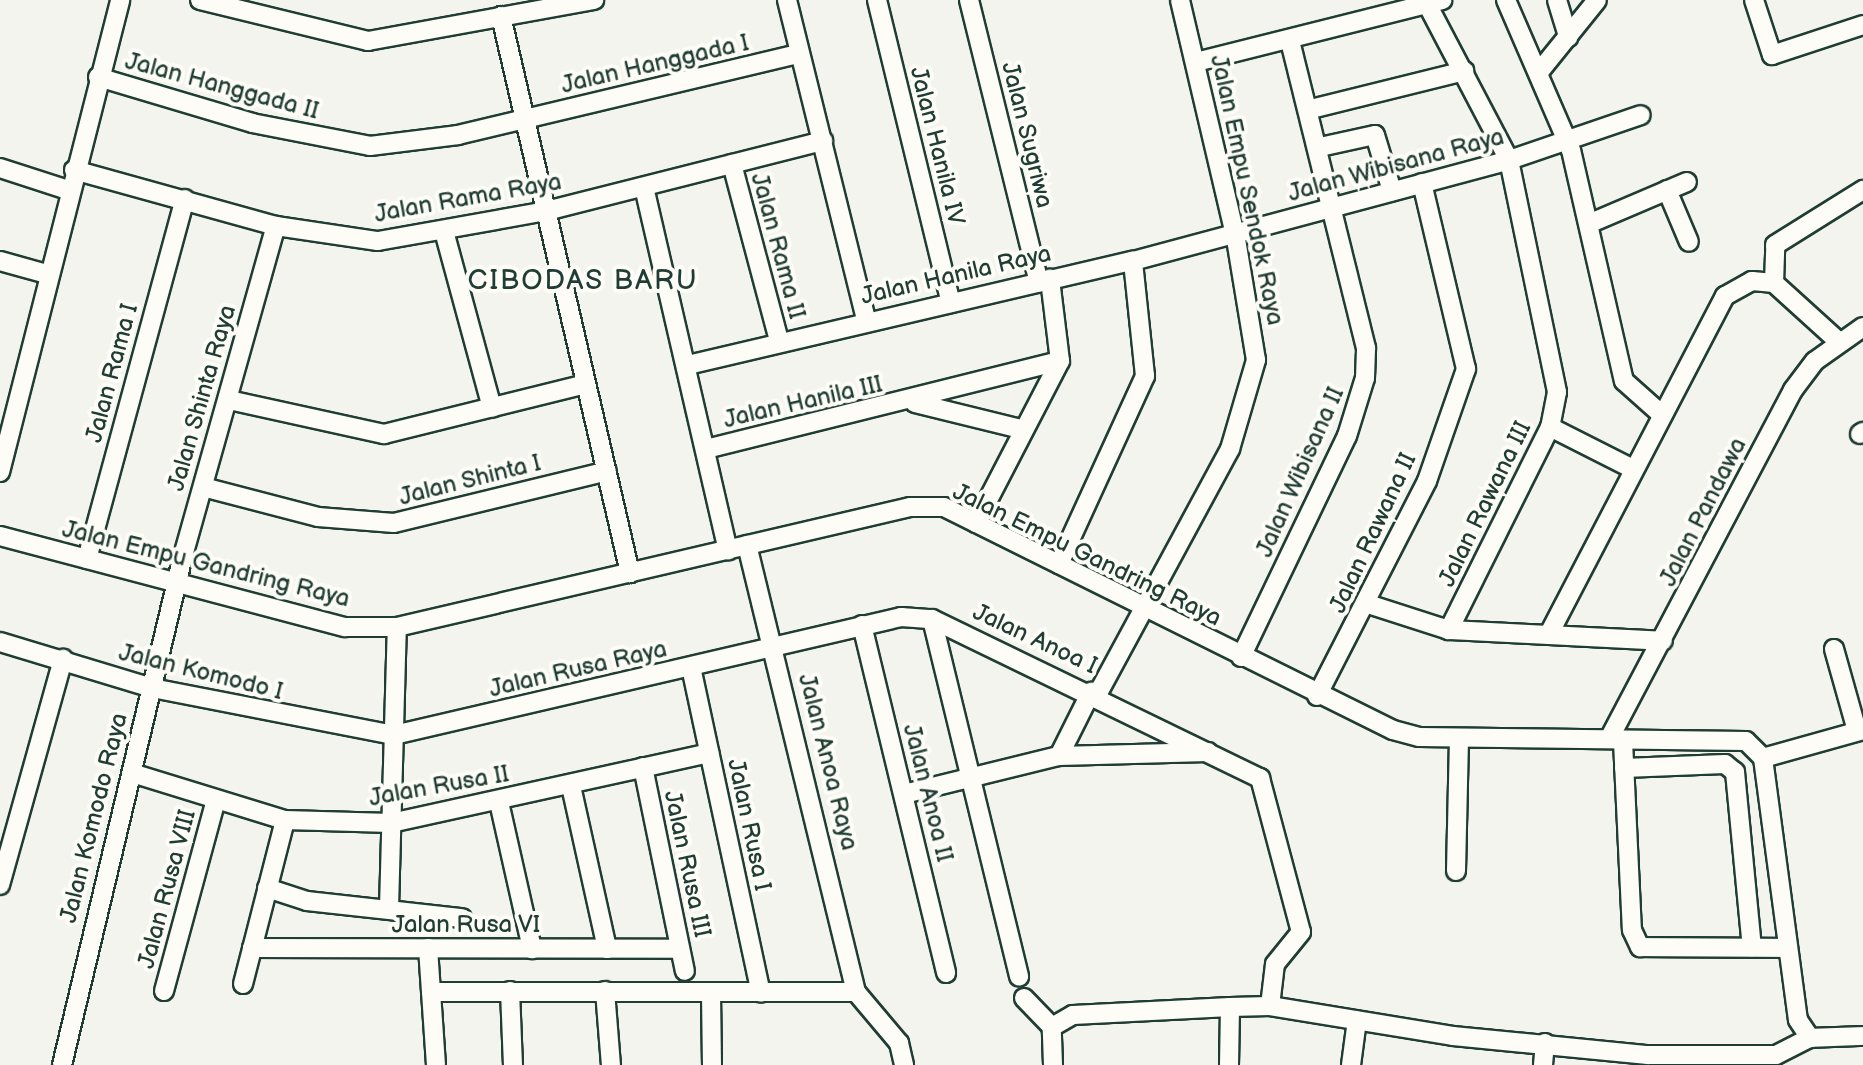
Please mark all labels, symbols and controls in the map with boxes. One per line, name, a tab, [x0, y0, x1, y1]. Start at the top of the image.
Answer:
street label: Jalan Hanggada I	[558, 28, 752, 100]
street label: Jalan Hanggada II	[122, 46, 322, 126]
street label: Jalan Empu Sendok Raya	[1204, 52, 1290, 328]
street label: Jalan Sugriwa	[995, 59, 1059, 211]
street label: Jalan Hanila IV	[903, 64, 971, 228]
street label: Jalan Wibisana Raya	[1284, 122, 1508, 208]
street label: Jalan Rama Raya	[372, 167, 564, 229]
street label: Jalan Rama II	[745, 170, 811, 322]
street label: Jalan Hanila Raya	[858, 239, 1054, 311]
district label: CIBODAS BARU	[468, 264, 698, 298]
street label: Jalan Rama I	[80, 300, 144, 446]
street label: Jalan Shinta Raya	[162, 302, 242, 494]
street label: Jalan Hanila III	[721, 370, 885, 434]
street label: Jalan Wibisana II	[1249, 382, 1351, 562]
street label: Jalan Rawana III	[1432, 417, 1538, 591]
street label: Jalan Pandawa	[1653, 433, 1753, 591]
street label: Jalan Shinta I	[396, 448, 544, 512]
street label: Jalan Rawana II	[1323, 448, 1423, 618]
street label: Jalan Empu Gandring Raya	[948, 477, 1226, 633]
street label: Jalan Empu Gandring Raya	[59, 514, 353, 614]
street label: Jalan Anoa I	[968, 598, 1102, 680]
street label: Jalan Rusa Raya	[486, 635, 670, 703]
street label: Jalan Komodo I	[116, 638, 286, 706]
street label: Jalan Anoa Raya	[792, 671, 864, 853]
street label: Jalan Komodo Raya	[54, 710, 134, 926]
street label: Jalan Anoa II	[897, 721, 959, 865]
street label: Jalan Rusa I	[721, 756, 777, 894]
street label: Jalan Rusa II	[367, 760, 511, 812]
street label: Jalan Rusa III	[657, 788, 717, 940]
street label: Jalan Rusa VIII	[132, 806, 202, 972]
street label: Jalan Rusa VI	[391, 911, 541, 939]

